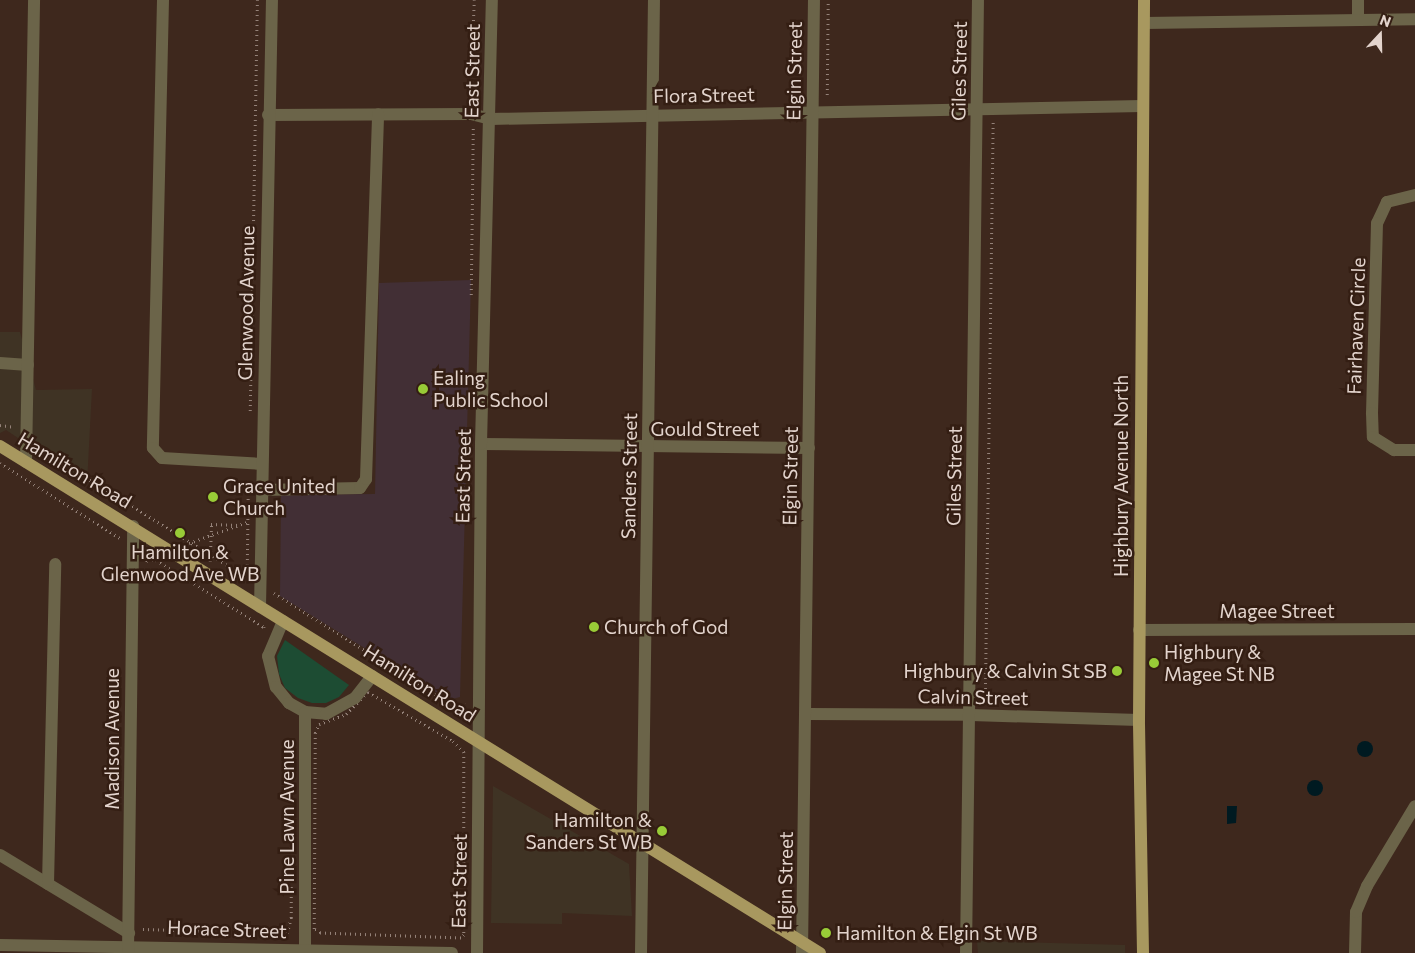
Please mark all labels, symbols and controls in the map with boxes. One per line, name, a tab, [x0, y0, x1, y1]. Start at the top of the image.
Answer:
north arrow	[1355, 10, 1405, 60]
text: N	[1378, 11, 1394, 30]
street label: Elgin Street	[782, 21, 806, 121]
street label: Giles Street	[947, 21, 971, 121]
street label: East Street	[460, 23, 484, 119]
street label: Flora Street	[653, 83, 755, 107]
street label: Glenwood Avenue	[233, 225, 259, 381]
street label: Fairhaven Circle	[1342, 257, 1370, 395]
place label: Ealing Public School	[433, 367, 548, 411]
street label: Highbury Avenue North	[1110, 375, 1132, 577]
marker: Ealing Public School	[417, 383, 429, 395]
street label: Sanders Street	[617, 413, 641, 539]
street label: Gould Street	[650, 418, 760, 440]
street label: Elgin Street	[778, 426, 802, 526]
street label: Giles Street	[942, 426, 966, 526]
street label: Hamilton Road	[14, 427, 136, 513]
street label: East Street	[451, 428, 475, 524]
place label: Grace United Church	[223, 475, 336, 519]
marker: Grace United Church	[207, 491, 219, 503]
marker: Hamilton & Glenwood Ave WB	[174, 527, 186, 539]
place label: Hamilton & Glenwood Ave WB	[101, 541, 259, 585]
street label: Magee Street	[1219, 600, 1335, 622]
place label: Church of God	[604, 616, 728, 638]
marker: Church of God	[588, 621, 600, 633]
street label: Hamilton Road	[360, 639, 480, 727]
place label: Highbury & Magee St NB	[1164, 641, 1275, 685]
marker: Highbury & Magee St NB	[1148, 657, 1160, 669]
place label: Highbury & Calvin St SB	[903, 660, 1107, 682]
marker: Highbury & Calvin St SB	[1111, 665, 1123, 677]
street label: Madison Avenue	[101, 668, 123, 810]
street label: Calvin Street	[917, 685, 1029, 709]
street label: Pine Lawn Avenue	[276, 739, 298, 895]
place label: Hamilton & Sanders St WB	[525, 809, 652, 853]
marker: Hamilton & Sanders St WB	[656, 825, 668, 837]
street label: Elgin Street	[773, 831, 797, 931]
street label: East Street	[447, 833, 471, 929]
street label: Horace Street	[167, 916, 287, 942]
place label: Hamilton & Elgin St WB	[836, 922, 1037, 944]
marker: Hamilton & Elgin St WB	[820, 927, 832, 939]

